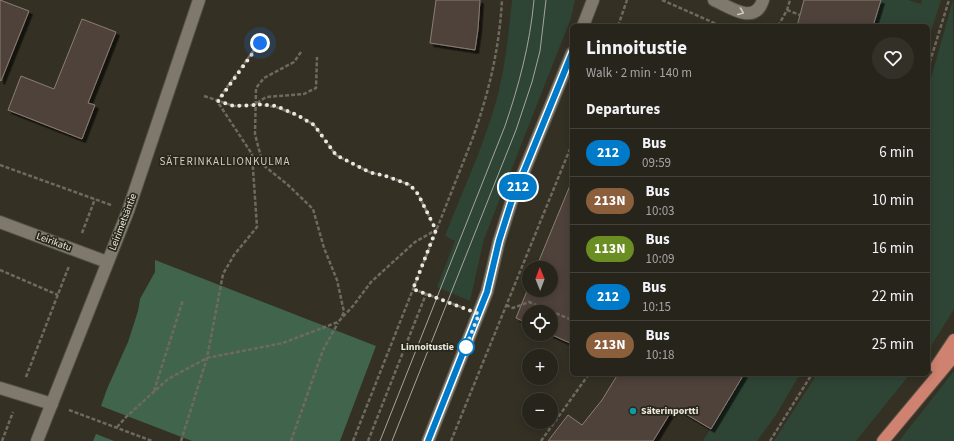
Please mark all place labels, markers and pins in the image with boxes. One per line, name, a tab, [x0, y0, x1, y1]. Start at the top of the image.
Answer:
marker: Linnoitustie	[457, 338, 475, 356]
place label: Linnoitustie	[401, 340, 454, 354]
place label: Säterinportti	[641, 404, 699, 418]
marker: Säterinportti	[628, 406, 638, 416]

